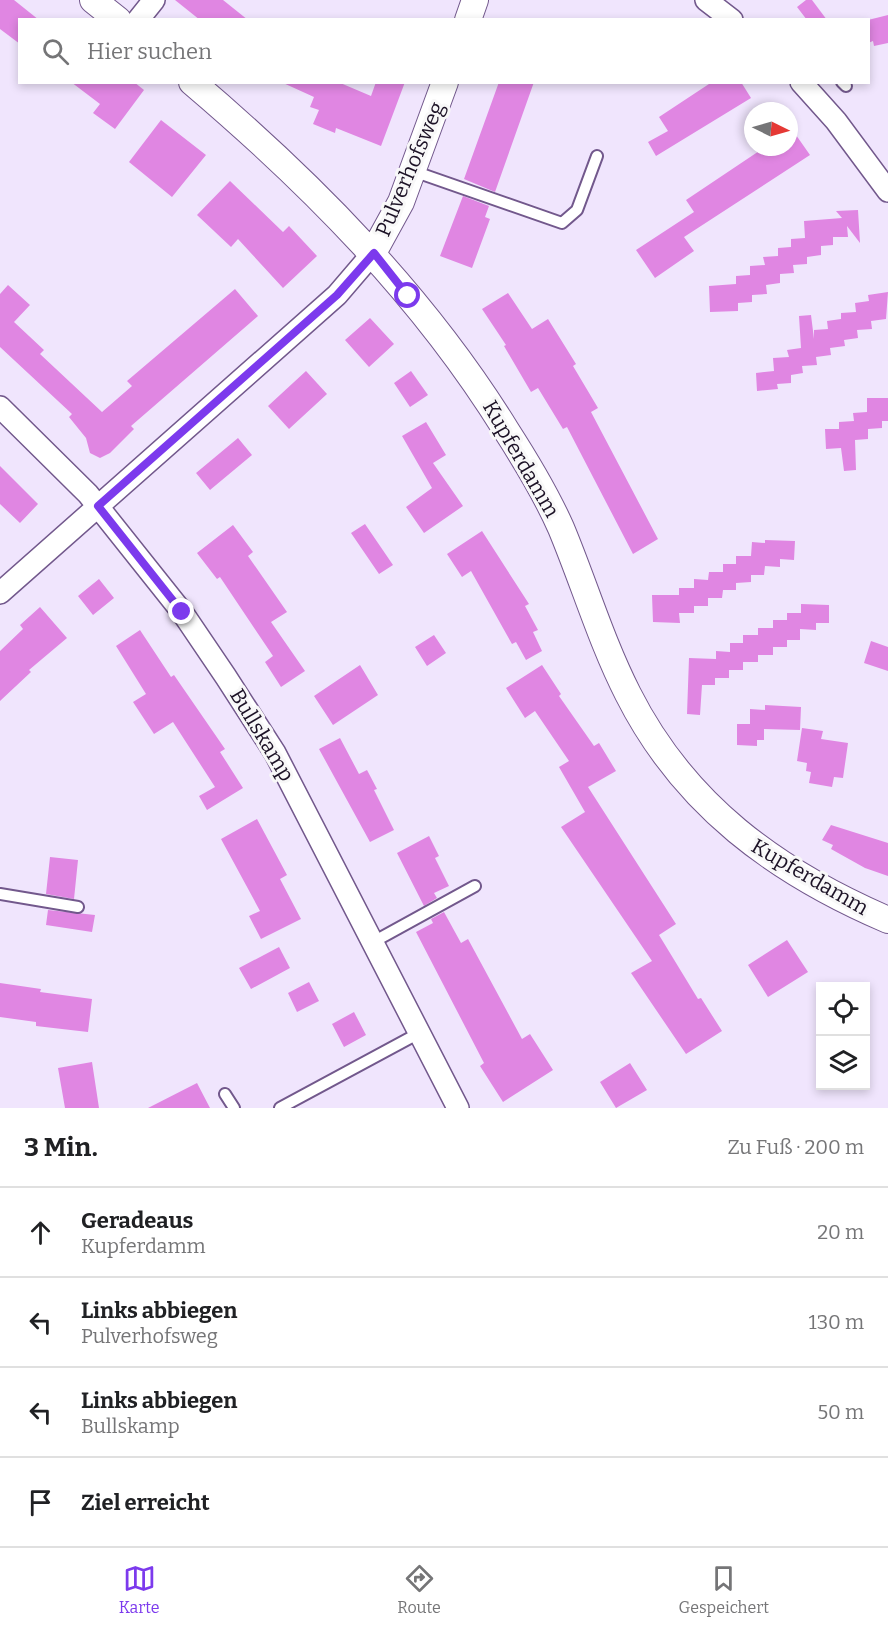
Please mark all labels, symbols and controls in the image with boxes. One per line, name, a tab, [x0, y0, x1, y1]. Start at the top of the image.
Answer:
search box	[18, 18, 870, 84]
icon: search	[39, 35, 72, 68]
text: Hier suchen	[87, 38, 212, 65]
street label: Pulverhofsweg	[370, 98, 450, 240]
north arrow	[744, 102, 798, 156]
route start	[394, 282, 420, 308]
street label: Kupferdamm	[477, 396, 565, 522]
route end	[168, 598, 194, 624]
street label: Bullskamp	[224, 684, 300, 786]
street label: Kupferdamm	[747, 833, 873, 921]
map controls	[816, 982, 870, 1090]
button: locate	[816, 982, 870, 1036]
button: layers	[816, 1036, 870, 1090]
text: 3 Min.	[24, 1132, 98, 1163]
text: Zu Fuß · 200 m	[727, 1135, 864, 1159]
text: Geradeaus	[81, 1207, 193, 1234]
icon: ahead	[24, 1216, 57, 1249]
text: 20 m	[817, 1220, 864, 1244]
text: Kupferdamm	[81, 1234, 206, 1258]
text: Links abbiegen	[81, 1297, 238, 1324]
icon: left	[24, 1306, 57, 1339]
text: 130 m	[809, 1310, 864, 1334]
text: Pulverhofsweg	[81, 1324, 218, 1348]
text: Links abbiegen	[81, 1387, 238, 1414]
icon: left	[24, 1396, 57, 1429]
text: 50 m	[817, 1400, 864, 1424]
text: Bullskamp	[81, 1414, 180, 1438]
icon: arrive	[24, 1486, 57, 1519]
text: Ziel erreicht	[81, 1489, 210, 1516]
tab: Karte	[119, 1562, 160, 1617]
tab: Route	[397, 1562, 441, 1617]
tab: Gespeichert	[678, 1562, 769, 1617]

